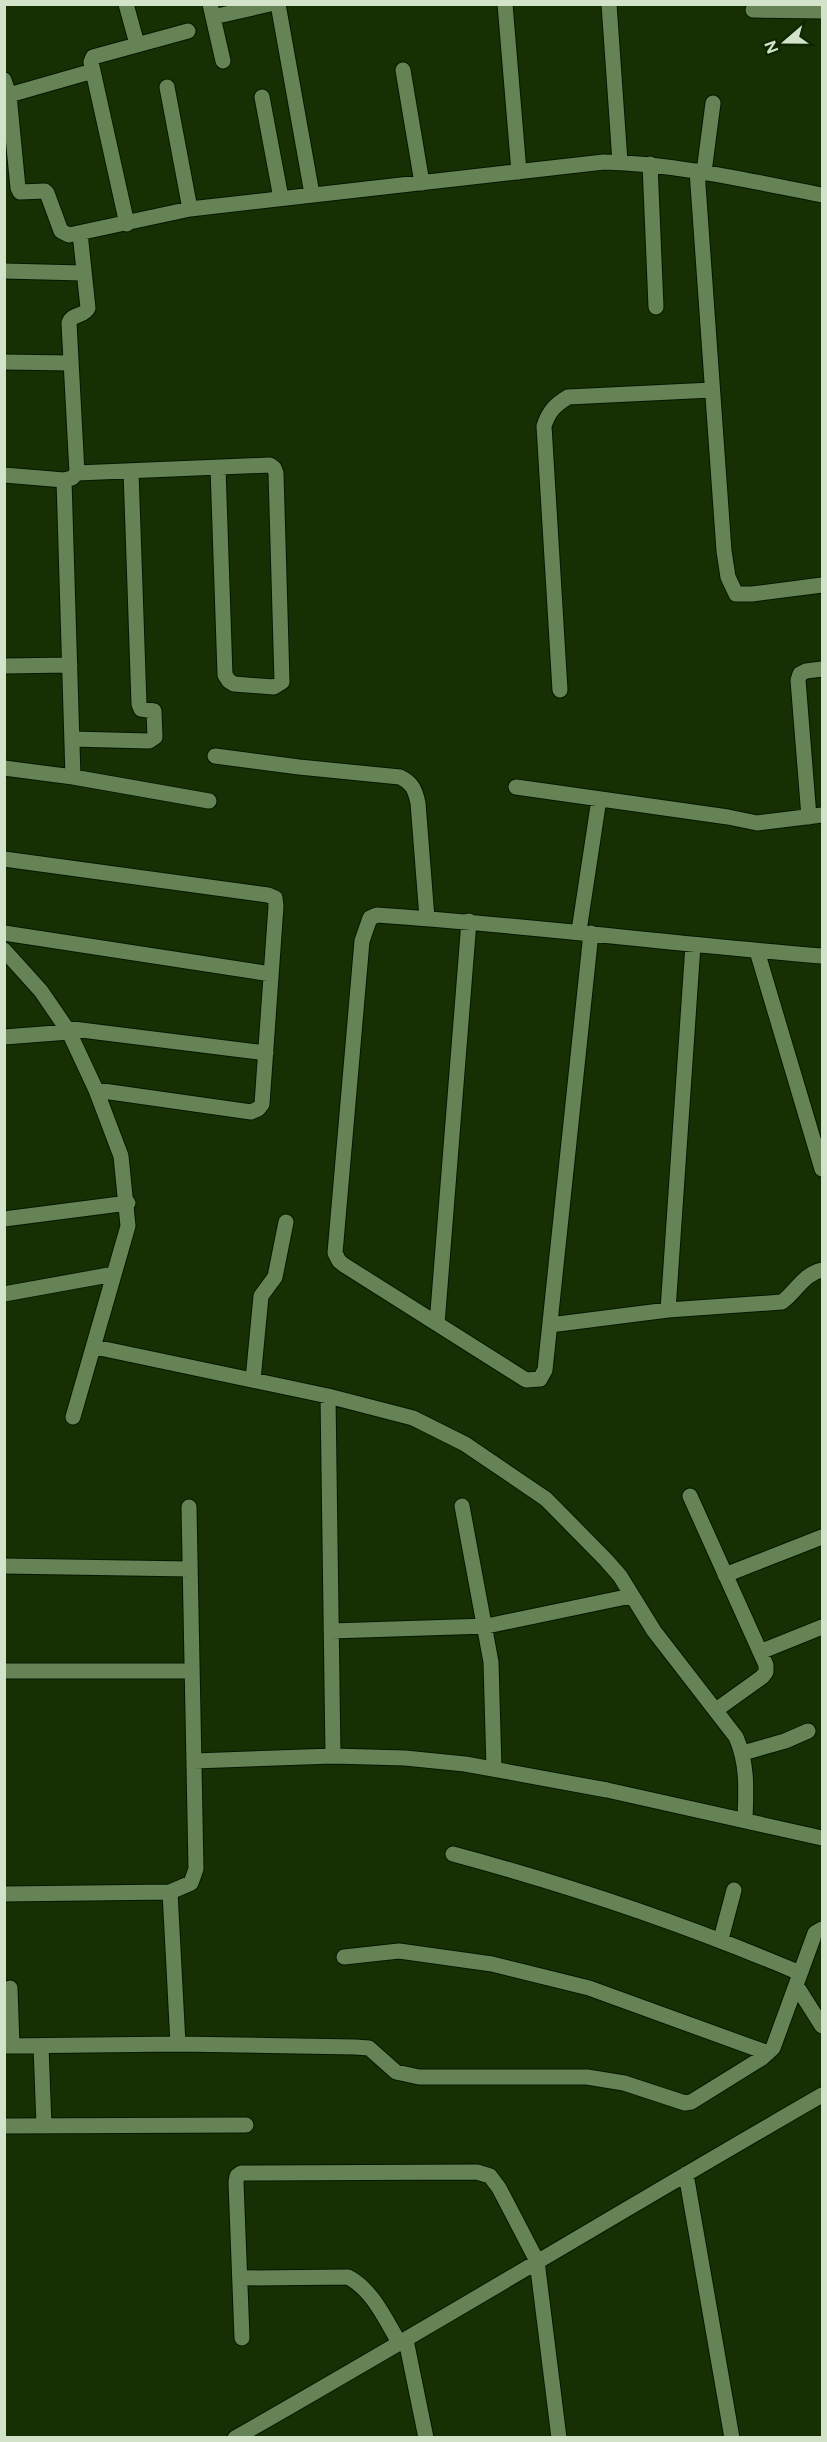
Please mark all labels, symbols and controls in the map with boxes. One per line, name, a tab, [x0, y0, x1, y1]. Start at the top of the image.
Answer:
north arrow	[755, 12, 815, 72]
text: N	[760, 38, 782, 56]

